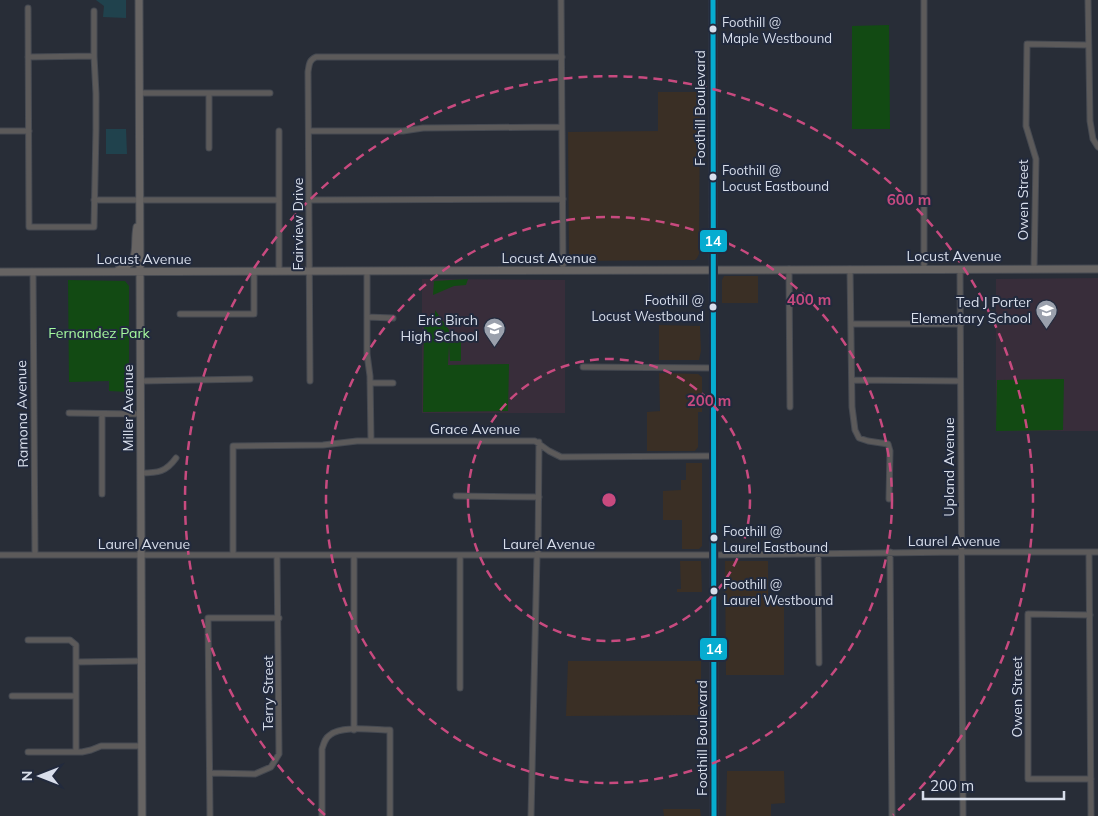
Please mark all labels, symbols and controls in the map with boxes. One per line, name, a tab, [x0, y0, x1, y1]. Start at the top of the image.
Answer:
place label: Foothill @ Maple Westbound	[722, 14, 832, 46]
marker: Foothill @ Maple Westbound	[708, 24, 718, 34]
street label: Foothill Boulevard	[691, 50, 709, 166]
street label: Owen Street	[1014, 159, 1032, 241]
place label: Foothill @ Locust Eastbound	[722, 162, 829, 194]
marker: Foothill @ Locust Eastbound	[708, 172, 718, 182]
street label: Fairview Drive	[289, 178, 307, 270]
text: 600 m	[887, 190, 931, 209]
line badge: 14	[699, 229, 728, 253]
text: 14	[705, 232, 722, 250]
street label: Locust Avenue	[907, 247, 1001, 265]
street label: Locust Avenue	[502, 249, 596, 267]
street label: Locust Avenue	[97, 250, 191, 268]
text: 400 m	[787, 290, 831, 309]
place label: Foothill @ Locust Westbound	[591, 292, 704, 324]
place label: Ted J Porter Elementary School	[911, 293, 1032, 327]
school or university icon: Ted J Porter Elementary School	[1035, 298, 1059, 329]
marker: Foothill @ Locust Westbound	[708, 302, 718, 312]
place label: Eric Birch High School	[400, 311, 478, 345]
school or university icon: Eric Birch High School	[482, 316, 506, 347]
park label: Fernandez Park	[48, 324, 151, 342]
street label: Ramona Avenue	[12, 360, 32, 468]
street label: Miller Avenue	[119, 364, 137, 452]
text: 200 m	[687, 391, 731, 410]
street label: Upland Avenue	[940, 417, 958, 517]
street label: Grace Avenue	[430, 420, 520, 438]
centre of rings	[600, 491, 618, 509]
place label: Foothill @ Laurel Eastbound	[723, 523, 828, 555]
street label: Laurel Avenue	[908, 532, 1000, 550]
marker: Foothill @ Laurel Eastbound	[709, 533, 719, 543]
street label: Laurel Avenue	[98, 535, 190, 553]
street label: Laurel Avenue	[503, 535, 595, 553]
place label: Foothill @ Laurel Westbound	[723, 576, 833, 608]
marker: Foothill @ Laurel Westbound	[709, 586, 719, 596]
line badge: 14	[699, 637, 728, 661]
text: 14	[706, 640, 723, 658]
street label: Terry Street	[259, 655, 277, 731]
street label: Owen Street	[1008, 656, 1026, 738]
street label: Foothill Boulevard	[693, 680, 711, 796]
north arrow	[15, 751, 65, 801]
scale bar	[923, 768, 1064, 800]
text: N	[18, 771, 36, 781]
text: 200 m	[930, 776, 974, 795]

